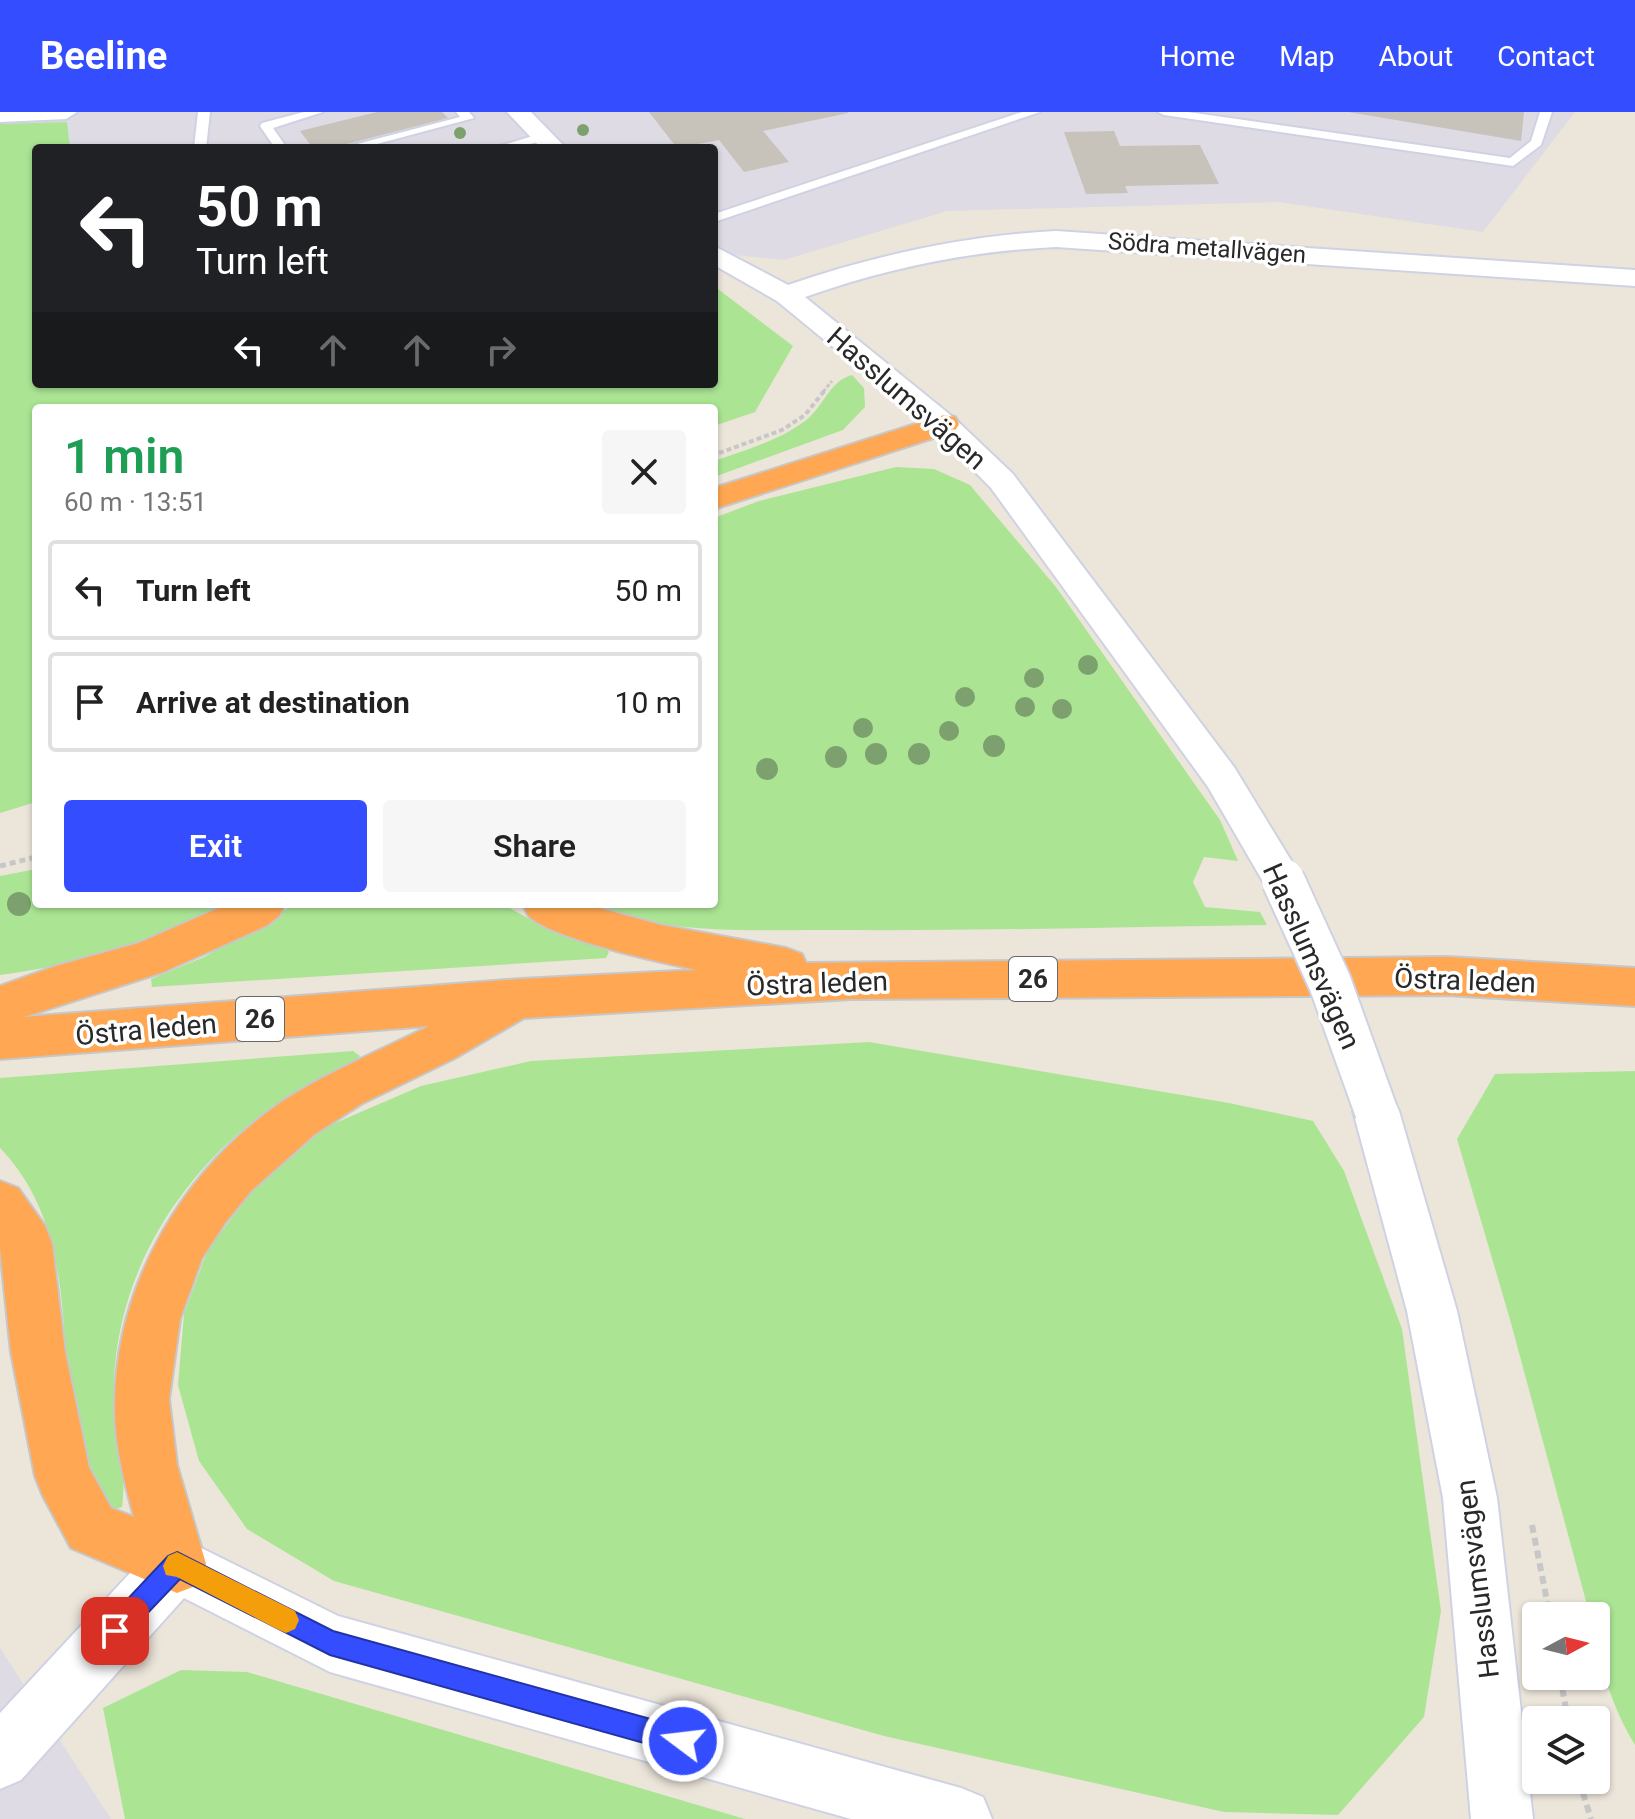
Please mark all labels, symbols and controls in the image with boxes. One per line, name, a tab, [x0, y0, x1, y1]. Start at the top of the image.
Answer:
text: Beeline	[40, 34, 167, 78]
text: Home	[1160, 40, 1235, 73]
text: Map	[1279, 40, 1335, 73]
text: About	[1379, 40, 1453, 73]
text: Contact	[1497, 40, 1595, 73]
text: 50 m	[196, 174, 323, 240]
icon: left	[64, 176, 168, 280]
street label: Södra metallvägen	[1107, 227, 1307, 269]
text: Turn left	[196, 241, 329, 283]
street label: Hasslumsvägen	[820, 320, 993, 476]
icon: left	[227, 328, 271, 372]
icon: ahead	[311, 328, 355, 372]
icon: ahead	[395, 328, 439, 372]
icon: right	[479, 328, 523, 372]
text: 1 min	[64, 428, 184, 485]
button: close	[602, 430, 686, 514]
text: 60 m · 13:51	[64, 487, 207, 517]
icon: left	[68, 568, 112, 612]
text: Turn left	[136, 573, 251, 608]
text: 50 m	[615, 573, 682, 608]
icon: arrive	[68, 680, 112, 724]
text: Arrive at destination	[136, 685, 410, 720]
text: 10 m	[615, 685, 682, 720]
button: Exit	[64, 800, 367, 892]
button: Share	[383, 800, 686, 892]
street label: Hasslumsvägen	[1256, 858, 1367, 1054]
road number: 26	[1009, 957, 1057, 1001]
street label: Östra leden	[1394, 962, 1536, 999]
street label: Östra leden	[746, 965, 888, 1002]
road number: 26	[236, 997, 284, 1041]
street label: Östra leden	[74, 1007, 218, 1052]
street label: Hasslumsvägen	[1449, 1478, 1506, 1680]
pin	[81, 1597, 149, 1665]
north arrow	[1522, 1602, 1610, 1690]
map controls	[1522, 1602, 1610, 1794]
icon: arrive	[93, 1609, 137, 1653]
position arrow	[641, 1699, 725, 1783]
button: layers	[1522, 1706, 1610, 1794]

